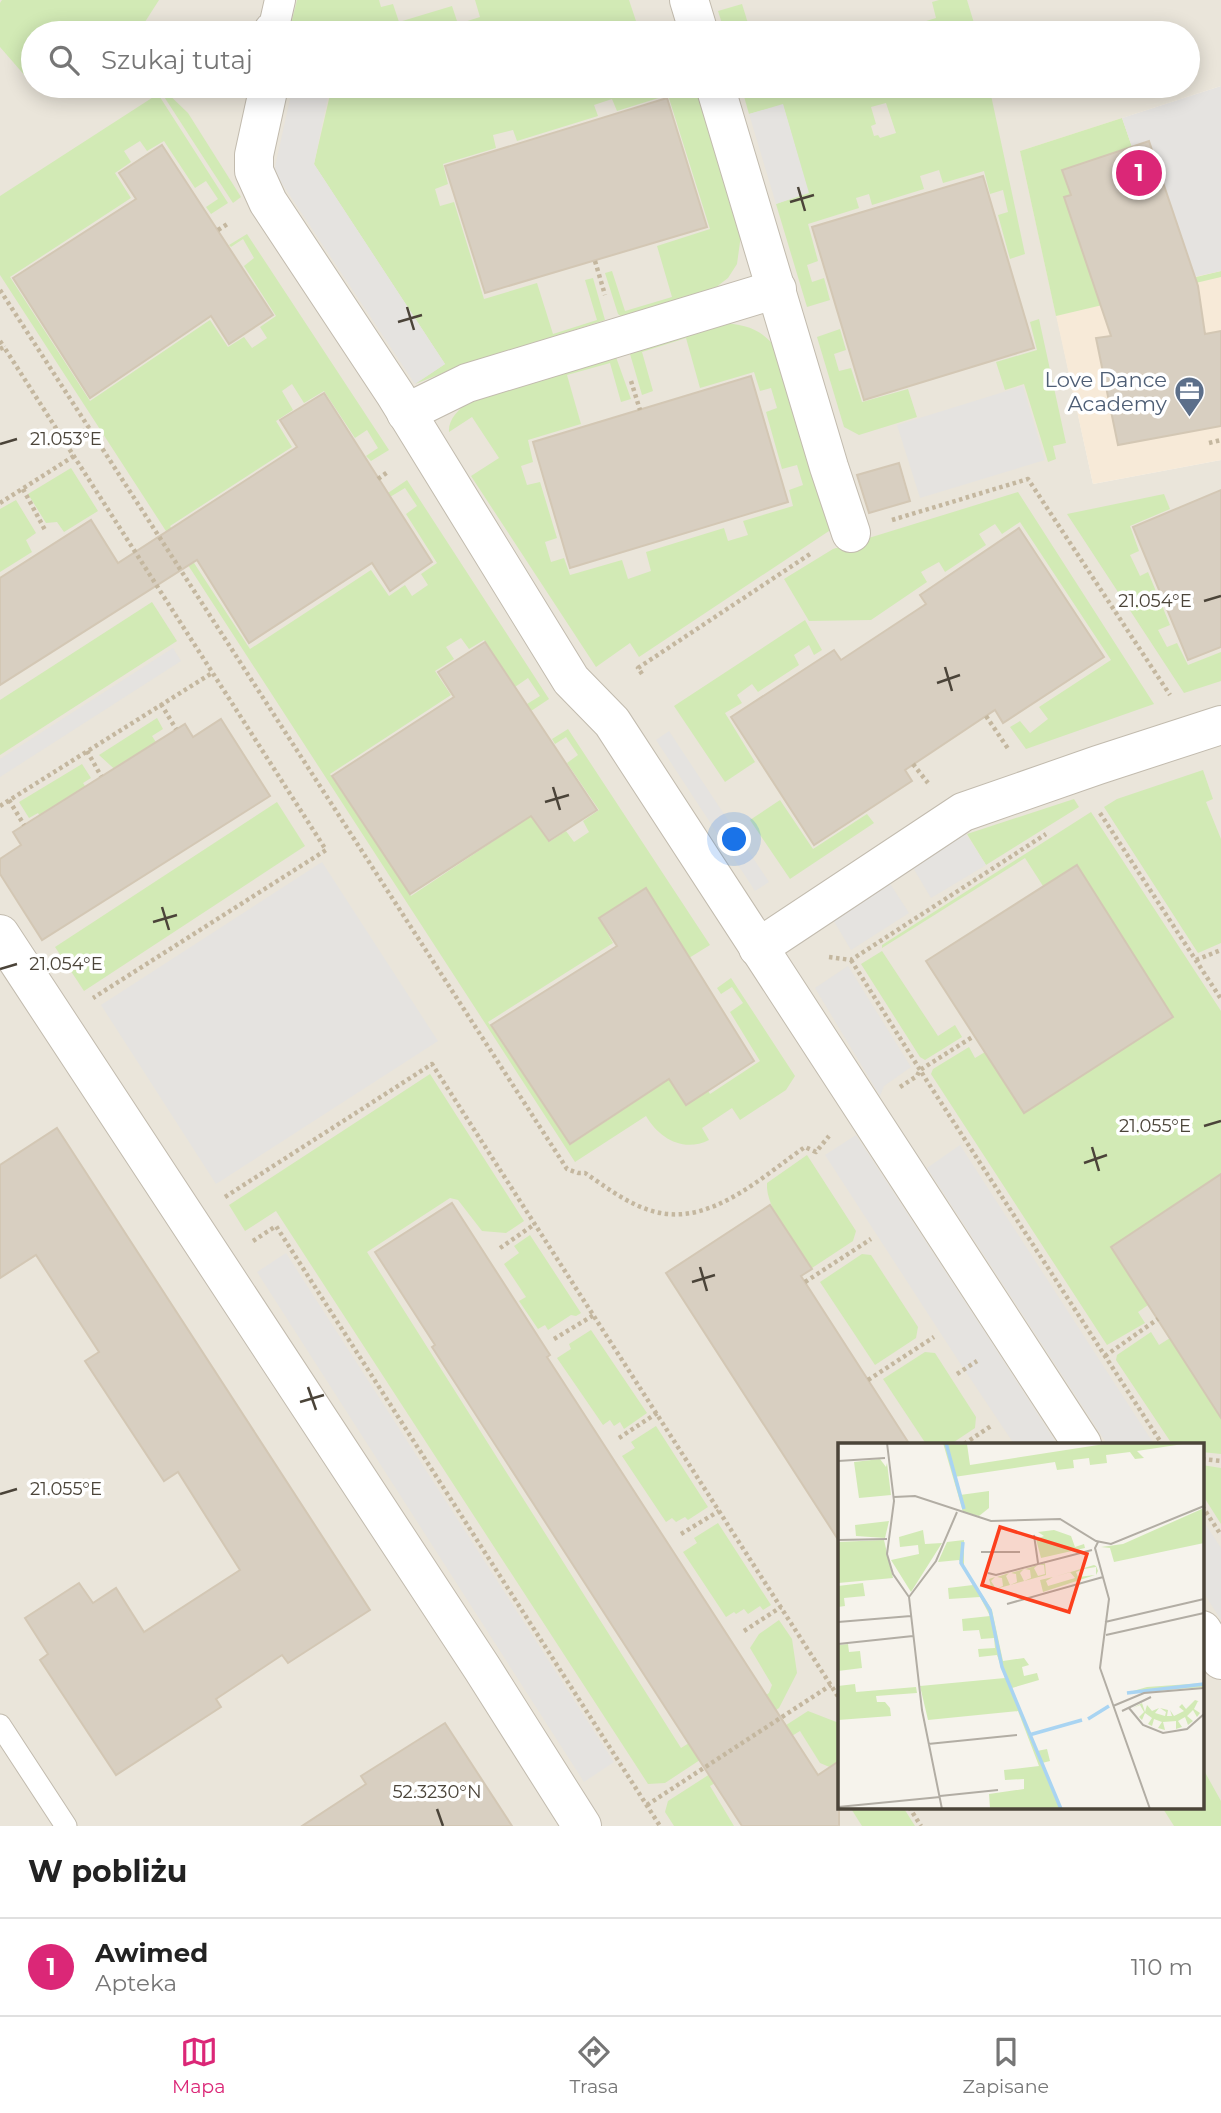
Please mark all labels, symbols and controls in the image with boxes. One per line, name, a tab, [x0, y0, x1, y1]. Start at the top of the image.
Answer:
search box	[21, 21, 1200, 98]
icon: search	[45, 41, 83, 79]
text: Szukaj tutaj	[101, 44, 253, 76]
pin: 1	[1116, 147, 1162, 199]
place label: Love Dance Academy	[1044, 367, 1168, 416]
office icon: Love Dance Academy	[1173, 375, 1207, 419]
text: 21.053°E	[30, 428, 102, 450]
text: 21.054°E	[1118, 590, 1192, 612]
your location	[717, 822, 751, 856]
text: 21.054°E	[29, 953, 103, 975]
text: 21.055°E	[1119, 1115, 1191, 1137]
inset map	[838, 1443, 1204, 1808]
text: 21.055°E	[30, 1478, 102, 1500]
text: 52.3230°N	[392, 1781, 482, 1803]
text: W pobliżu	[28, 1853, 187, 1890]
text: Awimed	[95, 1937, 208, 1969]
text: 1	[46, 1953, 56, 1981]
text: 110 m	[1131, 1953, 1193, 1981]
text: Apteka	[95, 1969, 177, 1997]
tab: Mapa	[172, 2033, 225, 2098]
tab: Trasa	[569, 2033, 619, 2098]
tab: Zapisane	[963, 2033, 1049, 2098]

